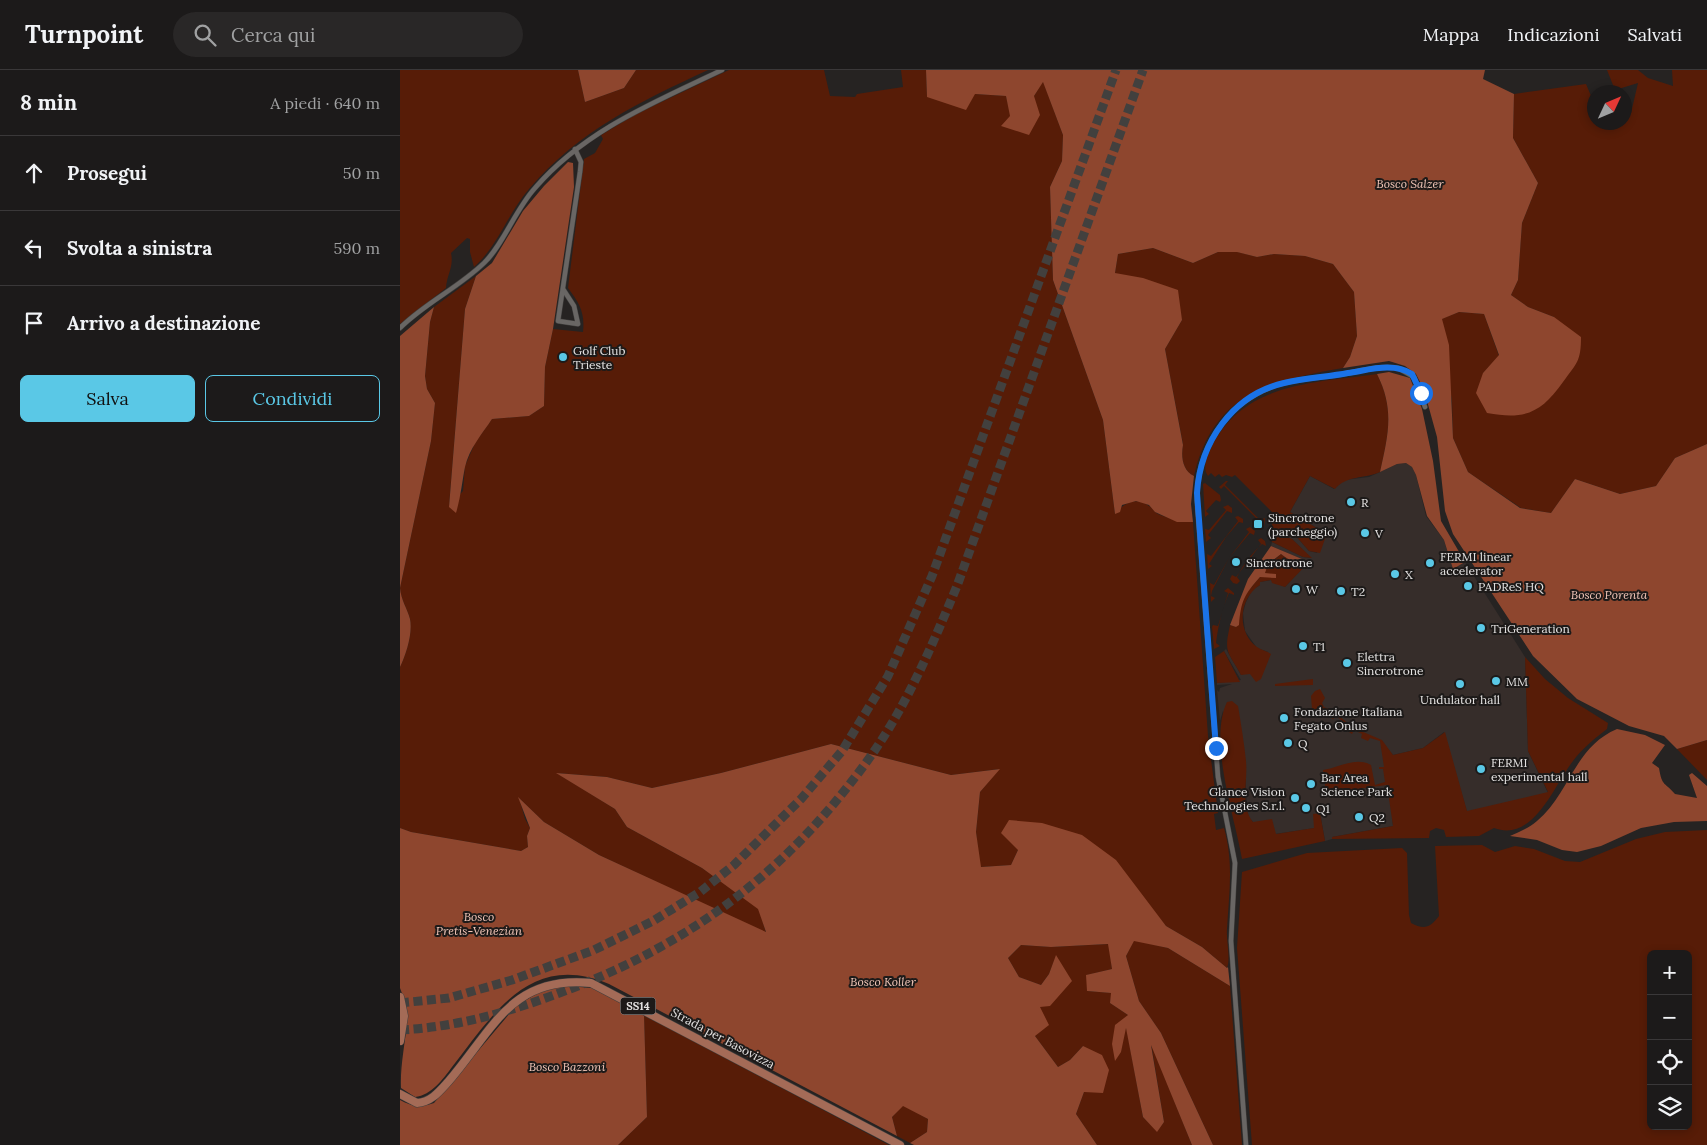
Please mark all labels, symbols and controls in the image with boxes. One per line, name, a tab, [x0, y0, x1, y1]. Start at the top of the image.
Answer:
search box	[173, 12, 523, 57]
text: Turnpoint	[25, 19, 143, 50]
icon: search	[191, 21, 219, 49]
text: Cerca qui	[231, 23, 315, 47]
text: Mappa	[1423, 23, 1479, 46]
text: Indicazioni	[1507, 23, 1600, 46]
text: Salvati	[1628, 23, 1682, 46]
north arrow	[1587, 85, 1632, 130]
text: 8 min	[20, 89, 77, 116]
text: A piedi · 640 m	[270, 93, 380, 113]
icon: ahead	[20, 159, 48, 187]
text: Prosegui	[67, 161, 147, 185]
text: 50 m	[343, 163, 380, 183]
park label: Bosco Salzer	[1376, 176, 1444, 191]
icon: left	[20, 234, 48, 262]
text: Svolta a sinistra	[67, 236, 212, 260]
text: 590 m	[334, 238, 380, 258]
icon: arrive	[20, 309, 48, 337]
text: Arrivo a destinazione	[67, 311, 261, 335]
place label: Golf Club Trieste	[573, 343, 625, 372]
marker: Golf Club Trieste	[557, 351, 569, 363]
button: Salva	[20, 375, 195, 422]
button: Condividi	[205, 375, 380, 422]
route start	[1410, 382, 1433, 405]
place label: R	[1361, 495, 1369, 510]
marker: R	[1345, 496, 1357, 508]
place label: Sincrotrone (parcheggio)	[1268, 510, 1338, 540]
marker: Sincrotrone (parcheggio)	[1252, 518, 1264, 530]
place label: V	[1374, 526, 1384, 541]
marker: V	[1359, 527, 1371, 539]
place label: FERMI linear accelerator	[1440, 549, 1512, 578]
place label: Sincrotrone	[1246, 555, 1313, 570]
marker: Sincrotrone	[1230, 556, 1242, 568]
marker: FERMI linear accelerator	[1424, 557, 1436, 569]
place label: X	[1405, 567, 1413, 582]
marker: X	[1389, 568, 1401, 580]
place label: PADReS HQ	[1478, 579, 1544, 594]
marker: PADReS HQ	[1462, 580, 1474, 592]
place label: W	[1306, 582, 1319, 597]
marker: W	[1290, 583, 1302, 595]
place label: T2	[1351, 584, 1365, 599]
marker: T2	[1335, 585, 1347, 597]
park label: Bosco Porenta	[1571, 587, 1648, 602]
place label: TriGeneration	[1491, 621, 1570, 636]
marker: TriGeneration	[1475, 622, 1487, 634]
place label: T1	[1313, 639, 1325, 654]
marker: T1	[1297, 640, 1309, 652]
place label: Elettra Sincrotrone	[1357, 649, 1424, 678]
marker: Elettra Sincrotrone	[1341, 657, 1353, 669]
place label: MM	[1506, 674, 1528, 689]
marker: MM	[1490, 675, 1502, 687]
marker: Undulator hall	[1454, 678, 1466, 690]
place label: Undulator hall	[1420, 692, 1500, 707]
place label: Fondazione Italiana Fegato Onlus	[1294, 704, 1403, 733]
marker: Fondazione Italiana Fegato Onlus	[1278, 712, 1290, 724]
place label: Q	[1298, 736, 1308, 751]
route end	[1205, 737, 1228, 760]
marker: Q	[1282, 737, 1294, 749]
place label: FERMI experimental hall	[1491, 755, 1588, 784]
marker: FERMI experimental hall	[1475, 763, 1487, 775]
place label: Bar Area Science Park	[1321, 770, 1393, 799]
marker: Bar Area Science Park	[1305, 778, 1317, 790]
place label: Glance Vision Technologies S.r.l.	[1184, 784, 1285, 813]
marker: Glance Vision Technologies S.r.l.	[1289, 792, 1301, 804]
place label: Q1	[1316, 801, 1330, 816]
marker: Q1	[1300, 802, 1312, 814]
place label: Q2	[1369, 810, 1385, 825]
marker: Q2	[1353, 811, 1365, 823]
park label: Bosco Pretis-Venezian	[436, 909, 523, 938]
map controls	[1647, 950, 1692, 1130]
button: +	[1647, 950, 1692, 995]
park label: Bosco Koller	[850, 974, 916, 989]
button: −	[1647, 995, 1692, 1040]
road number: SS14	[620, 998, 656, 1014]
street label: Strada per Basovizza	[669, 1004, 777, 1072]
button: locate	[1647, 1040, 1692, 1085]
park label: Bosco Bazzoni	[529, 1059, 605, 1074]
button: layers	[1647, 1085, 1692, 1130]

